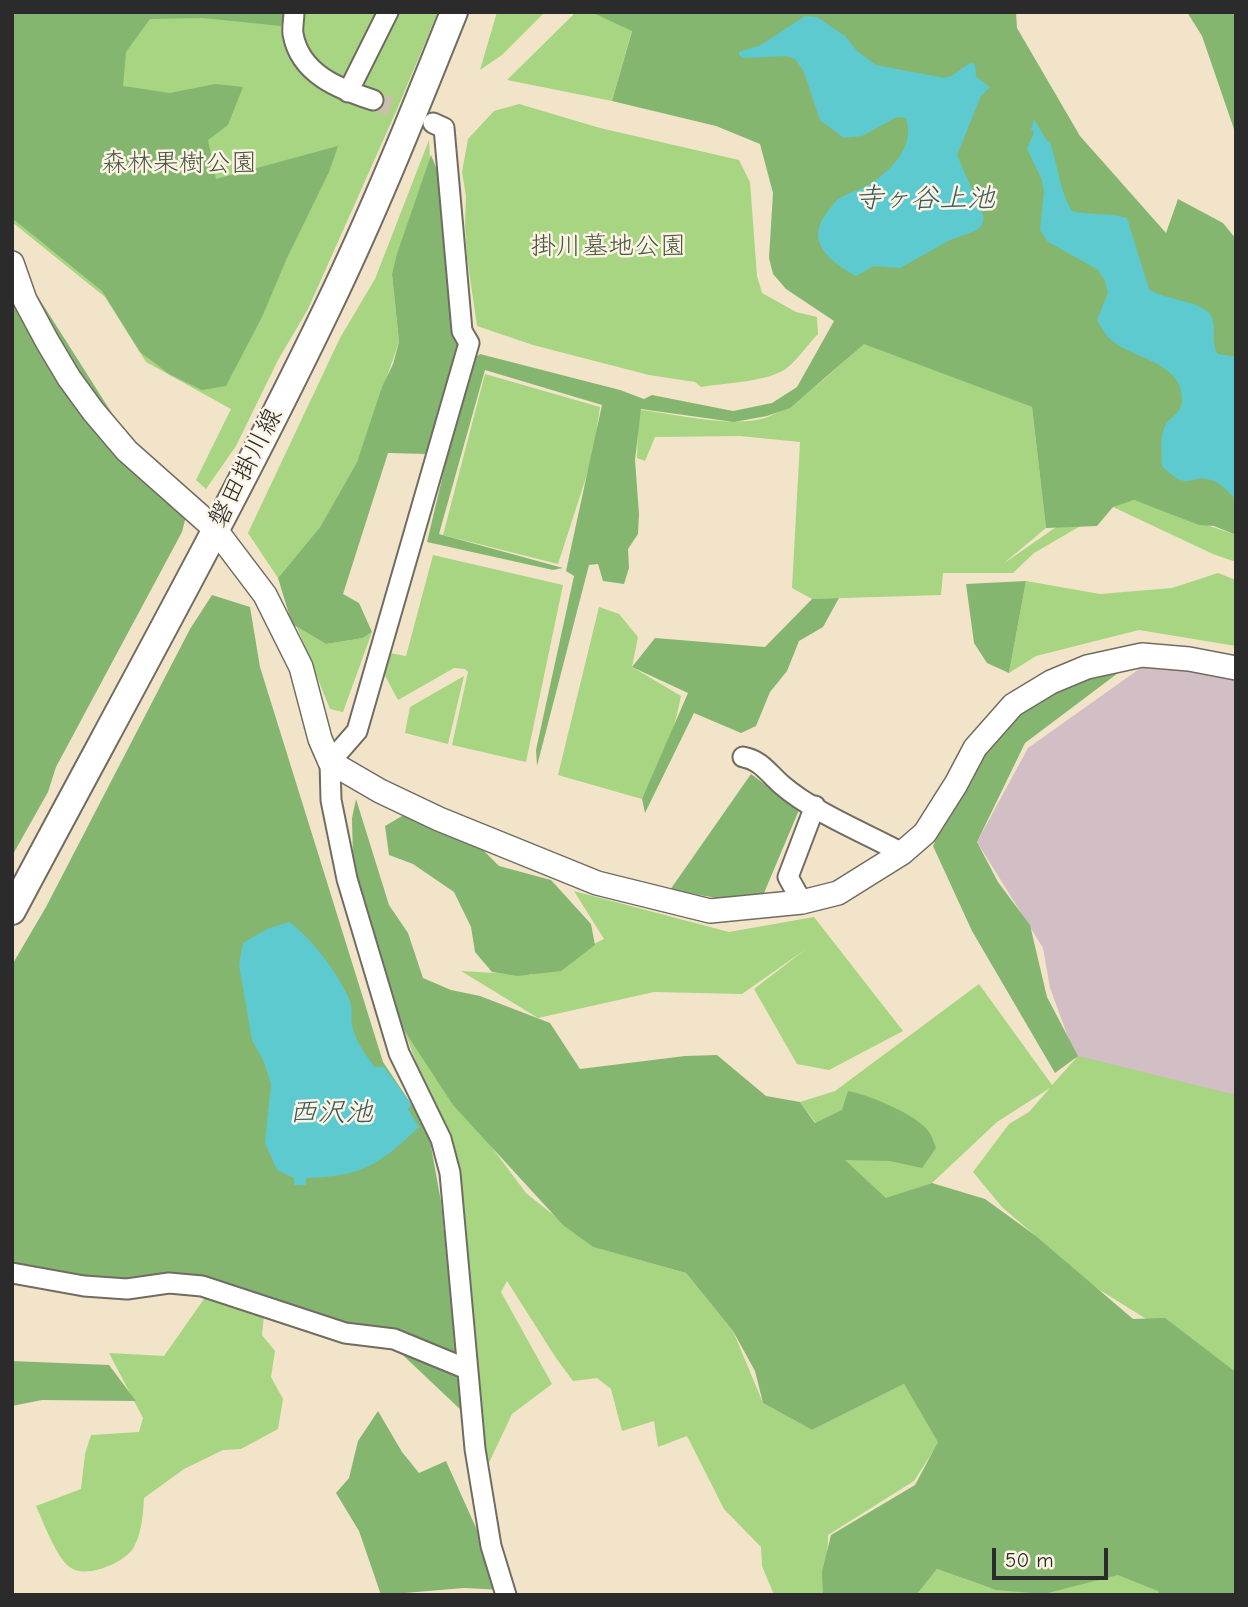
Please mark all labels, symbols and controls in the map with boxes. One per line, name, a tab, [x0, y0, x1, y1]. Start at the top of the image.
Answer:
park label: 森林果樹公園	[101, 148, 257, 180]
water label: 寺ヶ谷上池	[855, 182, 995, 216]
park label: 掛川墓地公園	[530, 231, 686, 263]
street label: 磐田掛川線	[203, 403, 289, 533]
water label: 西沢池	[289, 1096, 373, 1130]
scale bar	[996, 1534, 1112, 1578]
text: 50 m	[1005, 1548, 1054, 1572]

